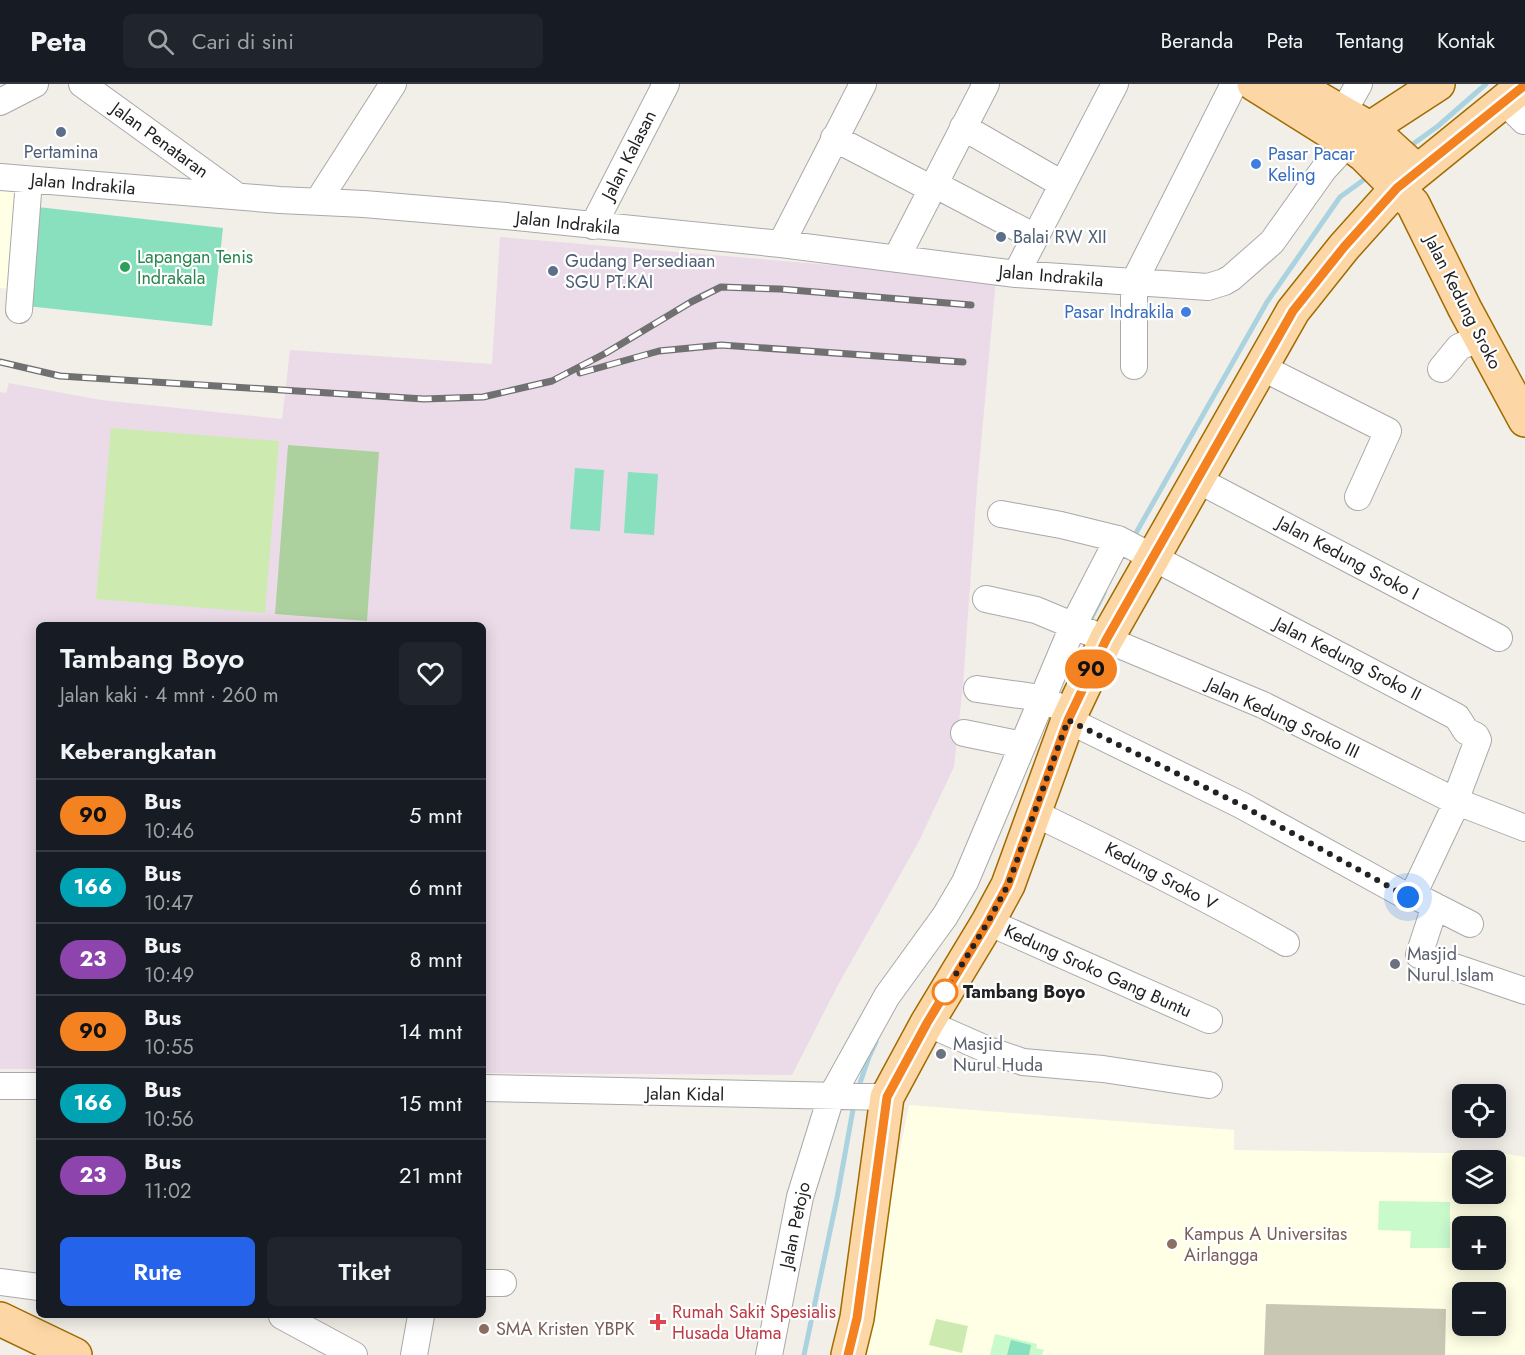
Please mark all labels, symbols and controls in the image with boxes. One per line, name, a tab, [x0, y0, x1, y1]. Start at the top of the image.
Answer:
search box	[123, 14, 543, 68]
text: Peta	[30, 21, 87, 62]
icon: search	[144, 25, 177, 58]
text: Cari di sini	[192, 25, 294, 57]
text: Beranda	[1160, 26, 1233, 56]
text: Peta	[1266, 26, 1303, 56]
text: Tentang	[1336, 26, 1404, 56]
text: Kontak	[1437, 26, 1495, 56]
street label: Jalan Penataran	[104, 95, 214, 184]
street label: Jalan Kalasan	[594, 106, 663, 206]
marker: Pertamina	[54, 125, 68, 139]
place label: Pertamina	[24, 139, 98, 165]
place label: Pasar Pacar Keling	[1268, 141, 1356, 188]
marker: Pasar Pacar Keling	[1249, 157, 1263, 171]
street label: Jalan Indrakila	[28, 166, 136, 202]
street label: Jalan Indrakila	[512, 204, 622, 241]
place label: Balai RW XII	[1013, 224, 1107, 250]
street label: Jalan Kedung Sroko	[1417, 229, 1508, 374]
marker: Balai RW XII	[994, 230, 1008, 244]
place label: Lapangan Tenis Indrakala	[137, 244, 253, 291]
place label: Gudang Persediaan SGU PT.KAI	[565, 248, 715, 295]
street label: Jalan Indrakila	[996, 258, 1104, 294]
marker: Lapangan Tenis Indrakala	[118, 260, 132, 274]
marker: Gudang Persediaan SGU PT.KAI	[546, 264, 560, 278]
place label: Pasar Indrakila	[1064, 299, 1174, 325]
marker: Pasar Indrakila	[1179, 305, 1193, 319]
street label: Jalan Kedung Sroko I	[1271, 509, 1424, 606]
street label: Jalan Kedung Sroko II	[1268, 610, 1426, 707]
text: Tambang Boyo	[60, 638, 245, 679]
button: heart	[399, 642, 462, 705]
line badge: 90	[1064, 650, 1118, 688]
text: 90	[1077, 654, 1105, 684]
street label: Jalan Kedung Sroko III	[1200, 670, 1364, 765]
text: Jalan kaki · 4 mnt · 260 m	[60, 681, 279, 710]
text: Keberangkatan	[60, 735, 217, 767]
text: Bus	[144, 785, 181, 817]
text: 5 mnt	[409, 799, 462, 831]
text: 90	[79, 800, 107, 830]
text: 10:46	[144, 817, 194, 846]
street label: Kedung Sroko V	[1100, 835, 1222, 917]
text: Bus	[144, 857, 181, 889]
text: 6 mnt	[409, 871, 462, 903]
text: 166	[74, 872, 112, 902]
your location	[1393, 882, 1423, 912]
text: 10:47	[144, 889, 193, 918]
street label: Kedung Sroko Gang Buntu	[1000, 918, 1196, 1024]
text: Bus	[144, 929, 181, 961]
place label: Masjid Nurul Islam	[1407, 941, 1494, 988]
text: 8 mnt	[409, 943, 462, 975]
text: 23	[80, 944, 106, 974]
marker: Masjid Nurul Islam	[1388, 957, 1402, 971]
text: 10:49	[144, 961, 194, 990]
marker: Tambang Boyo	[932, 979, 958, 1005]
place label: Tambang Boyo	[963, 979, 1086, 1005]
text: Bus	[144, 1001, 181, 1033]
text: 14 mnt	[399, 1015, 462, 1047]
text: 90	[79, 1016, 107, 1046]
place label: Masjid Nurul Huda	[953, 1031, 1043, 1078]
text: 10:55	[144, 1033, 194, 1062]
marker: Masjid Nurul Huda	[934, 1047, 948, 1061]
text: Bus	[144, 1073, 181, 1105]
street label: Jalan Kidal	[644, 1080, 724, 1108]
map controls	[1452, 1084, 1506, 1336]
button: locate	[1452, 1084, 1506, 1138]
text: 15 mnt	[399, 1087, 462, 1119]
text: 166	[74, 1088, 112, 1118]
text: 10:56	[144, 1105, 194, 1134]
text: Bus	[144, 1145, 181, 1177]
button: layers	[1452, 1150, 1506, 1204]
text: 21 mnt	[399, 1159, 462, 1191]
text: 23	[80, 1160, 106, 1190]
text: 11:02	[144, 1177, 191, 1206]
street label: Jalan Petojo	[773, 1179, 817, 1273]
button: +	[1452, 1216, 1506, 1270]
place label: Kampus A Universitas Airlangga	[1184, 1221, 1347, 1268]
button: Rute	[60, 1237, 255, 1306]
button: Tiket	[267, 1237, 462, 1306]
marker: Kampus A Universitas Airlangga	[1165, 1237, 1179, 1251]
button: −	[1452, 1282, 1506, 1336]
place label: Rumah Sakit Spesialis Husada Utama	[672, 1299, 836, 1346]
marker: Rumah Sakit Spesialis Husada Utama	[649, 1313, 667, 1331]
place label: SMA Kristen YBPK	[496, 1316, 635, 1342]
marker: SMA Kristen YBPK	[477, 1322, 491, 1336]

